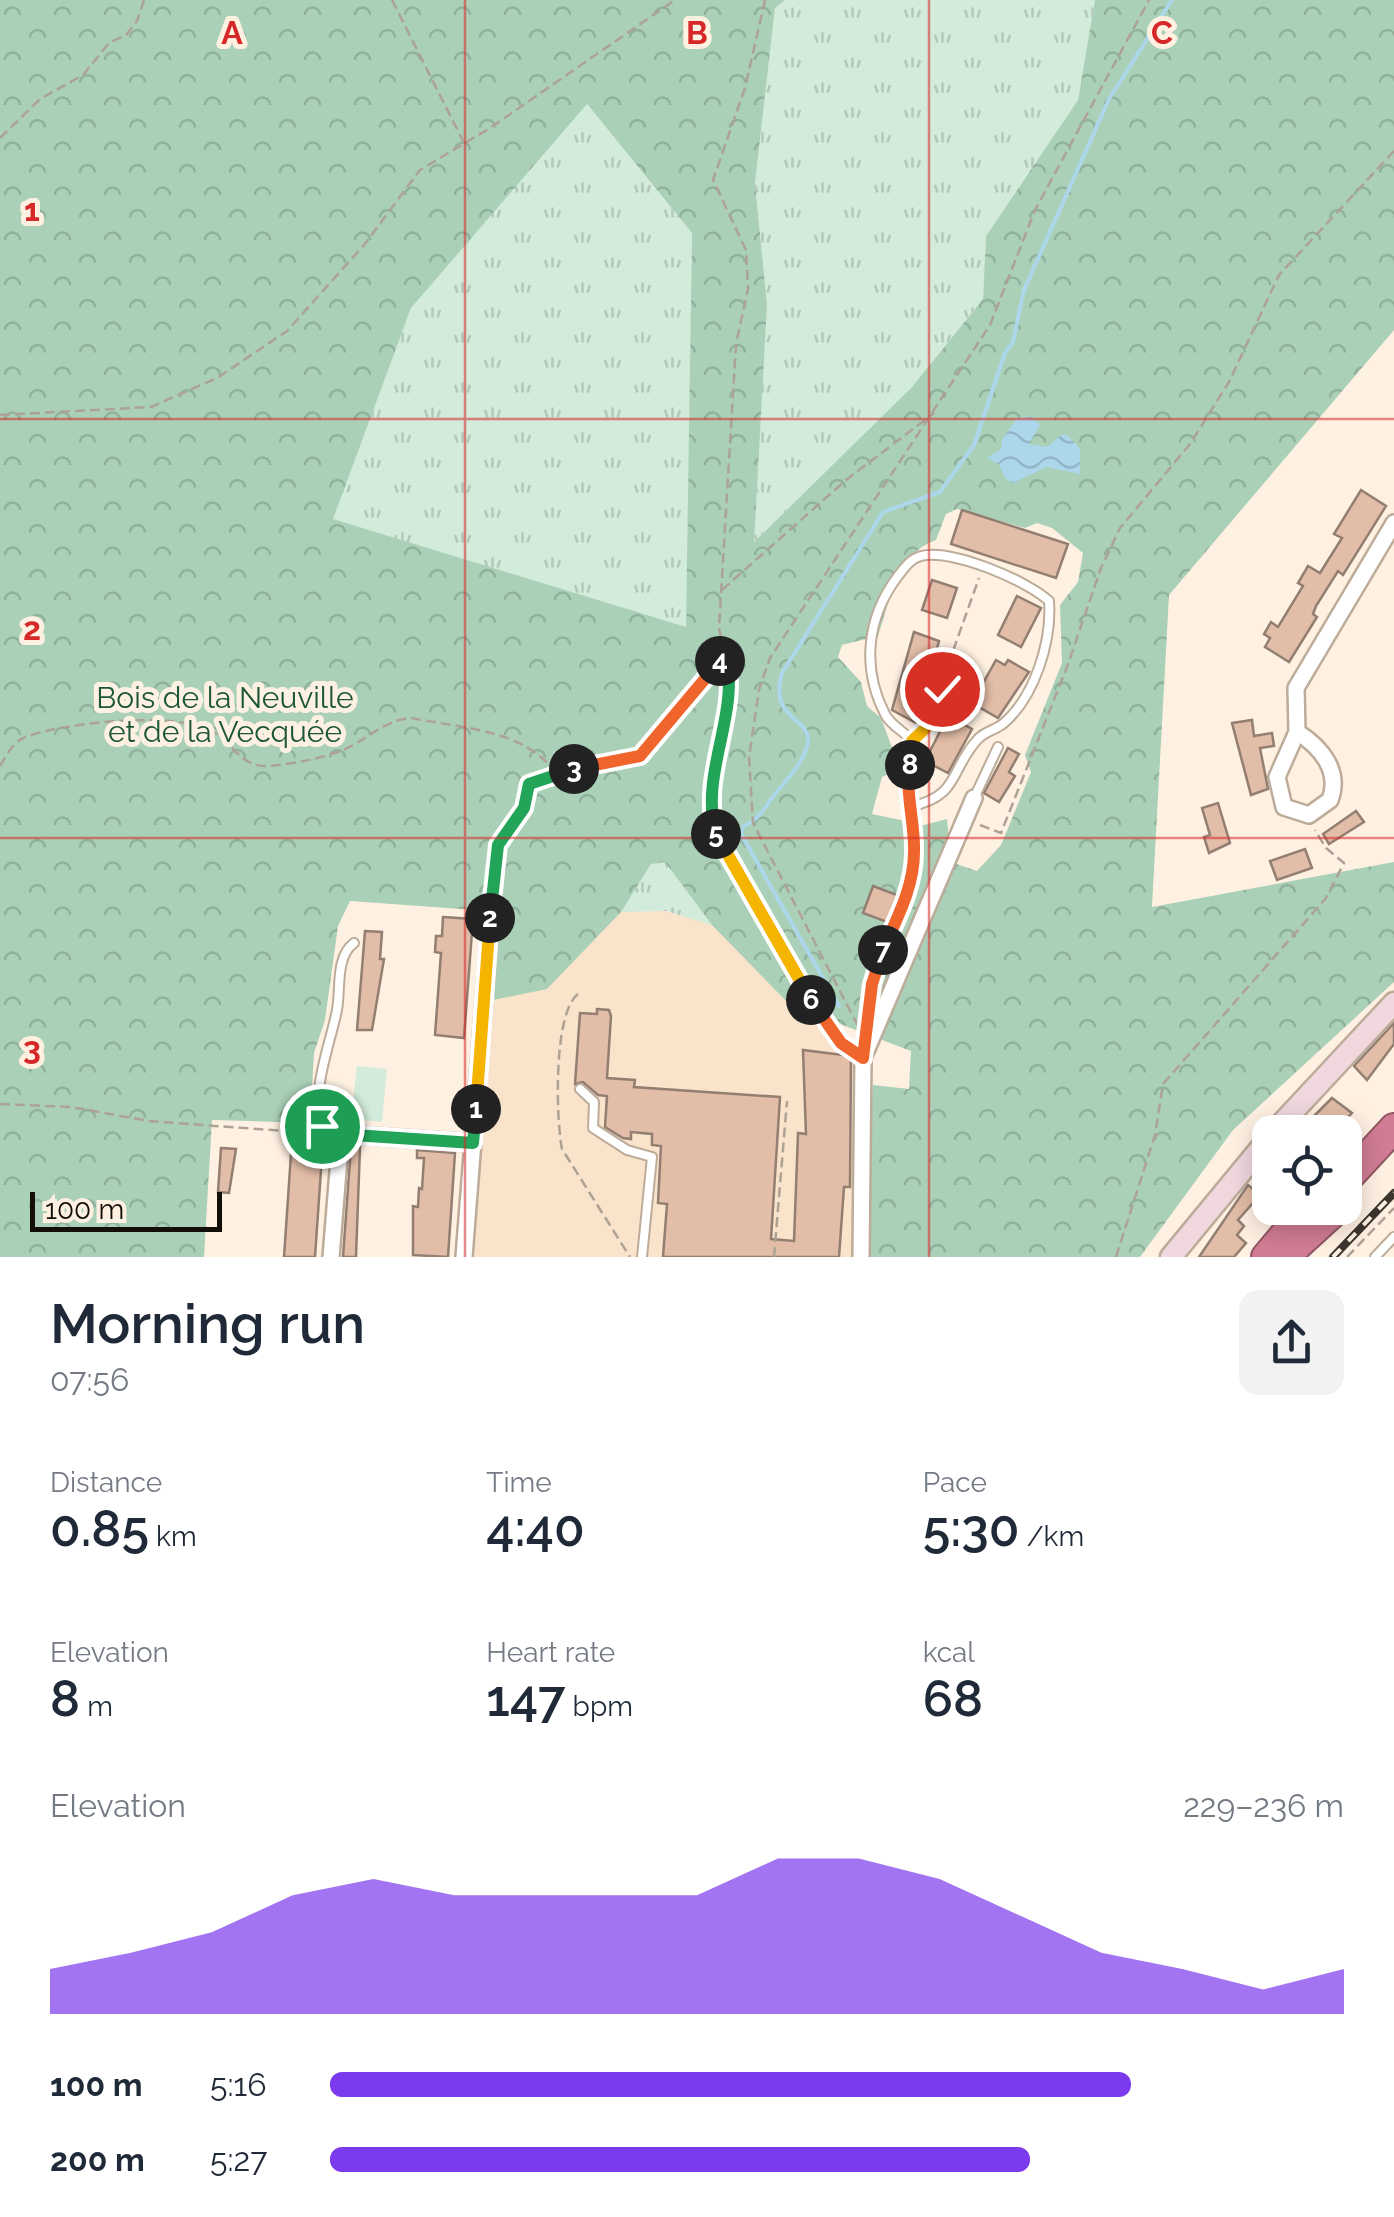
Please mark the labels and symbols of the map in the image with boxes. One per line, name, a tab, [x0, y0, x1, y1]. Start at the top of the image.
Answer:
text: A	[221, 14, 243, 51]
text: B	[686, 14, 708, 51]
text: C	[1151, 14, 1173, 51]
text: 1	[24, 191, 40, 228]
text: 2	[23, 610, 41, 647]
pin: 4	[695, 636, 745, 686]
pin	[900, 647, 985, 732]
park label: Bois de la Neuville et de la Vecquée	[96, 680, 354, 749]
pin: 8	[885, 740, 935, 790]
pin: 3	[549, 744, 599, 794]
pin: 5	[691, 809, 741, 859]
pin: 2	[465, 893, 515, 943]
pin: 7	[858, 925, 908, 975]
pin: 6	[786, 975, 836, 1025]
text: 3	[23, 1029, 41, 1066]
pin	[280, 1084, 365, 1169]
pin: 1	[451, 1084, 501, 1134]
scale bar	[30, 1187, 222, 1232]

